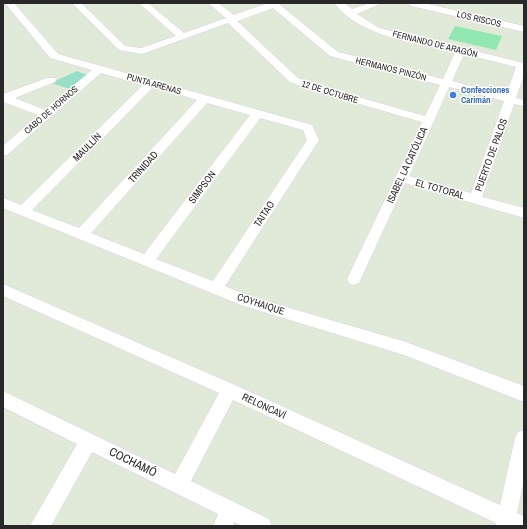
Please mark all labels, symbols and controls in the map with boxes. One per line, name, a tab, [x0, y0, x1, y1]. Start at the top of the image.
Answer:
street label: LOS RISCOS	[456, 8, 502, 30]
street label: FERNANDO DE ARAGÓN	[391, 28, 479, 60]
street label: HERMANOS PINZÓN	[354, 54, 428, 84]
street label: PUNTA ARENAS	[125, 71, 183, 98]
street label: 12 DE OCTUBRE	[300, 78, 360, 106]
street label: CABO DE HORNOS	[22, 83, 81, 137]
place label: Confecciones Carimán	[461, 84, 509, 106]
marker: Confecciones Carimán	[448, 90, 458, 100]
street label: PUERTO DE PALOS	[472, 116, 510, 193]
street label: ISABEL LA CATÓLICA	[384, 124, 431, 205]
street label: MAULLÍN	[70, 130, 104, 164]
street label: TRINIDAD	[125, 148, 161, 186]
street label: SIMPSON	[185, 168, 219, 206]
street label: EL TOTORAL	[414, 176, 466, 202]
street label: TAITAO	[251, 199, 277, 229]
street label: COYHAIQUE	[236, 290, 286, 318]
street label: RELONCAVÍ	[240, 390, 289, 422]
street label: COCHAMÓ	[106, 444, 160, 481]

